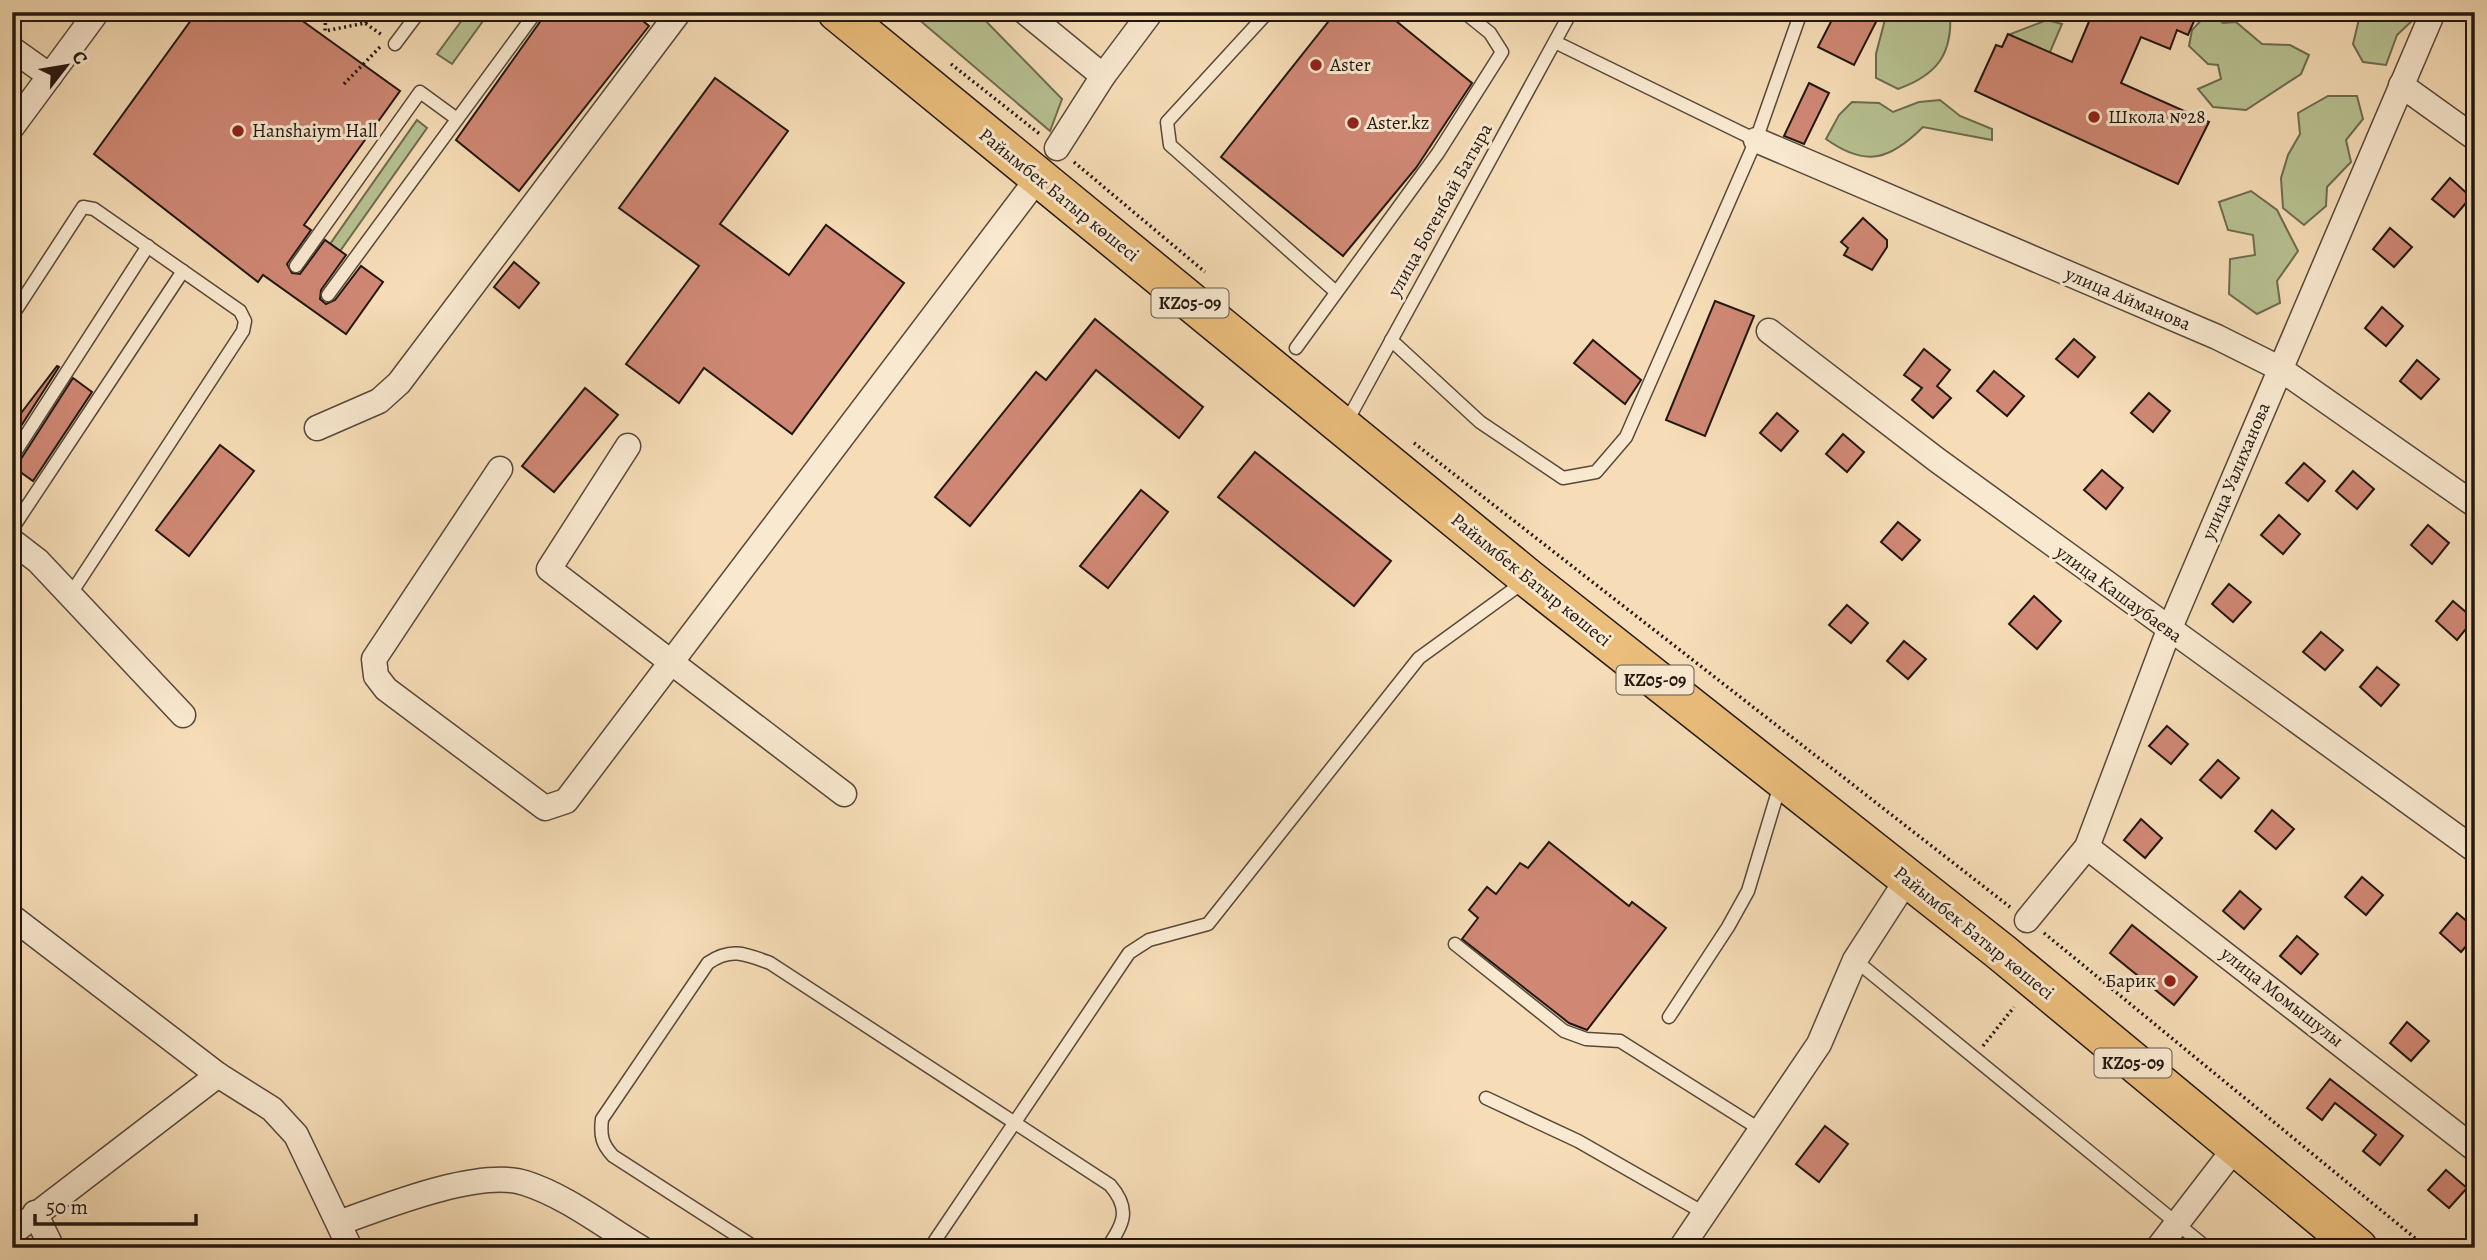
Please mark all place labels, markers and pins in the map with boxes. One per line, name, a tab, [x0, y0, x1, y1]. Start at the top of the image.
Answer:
place label: Aster	[1329, 52, 1371, 78]
marker: Aster	[1308, 57, 1324, 73]
place label: Школа №28	[2108, 104, 2205, 130]
marker: Школа №28	[2086, 109, 2102, 125]
place label: Aster.kz	[1366, 110, 1430, 136]
marker: Aster.kz	[1345, 115, 1361, 131]
place label: Hanshaiym Hall	[252, 118, 378, 144]
marker: Hanshaiym Hall	[230, 123, 246, 139]
place label: Барик	[2105, 968, 2156, 994]
marker: Барик	[2162, 973, 2178, 989]

